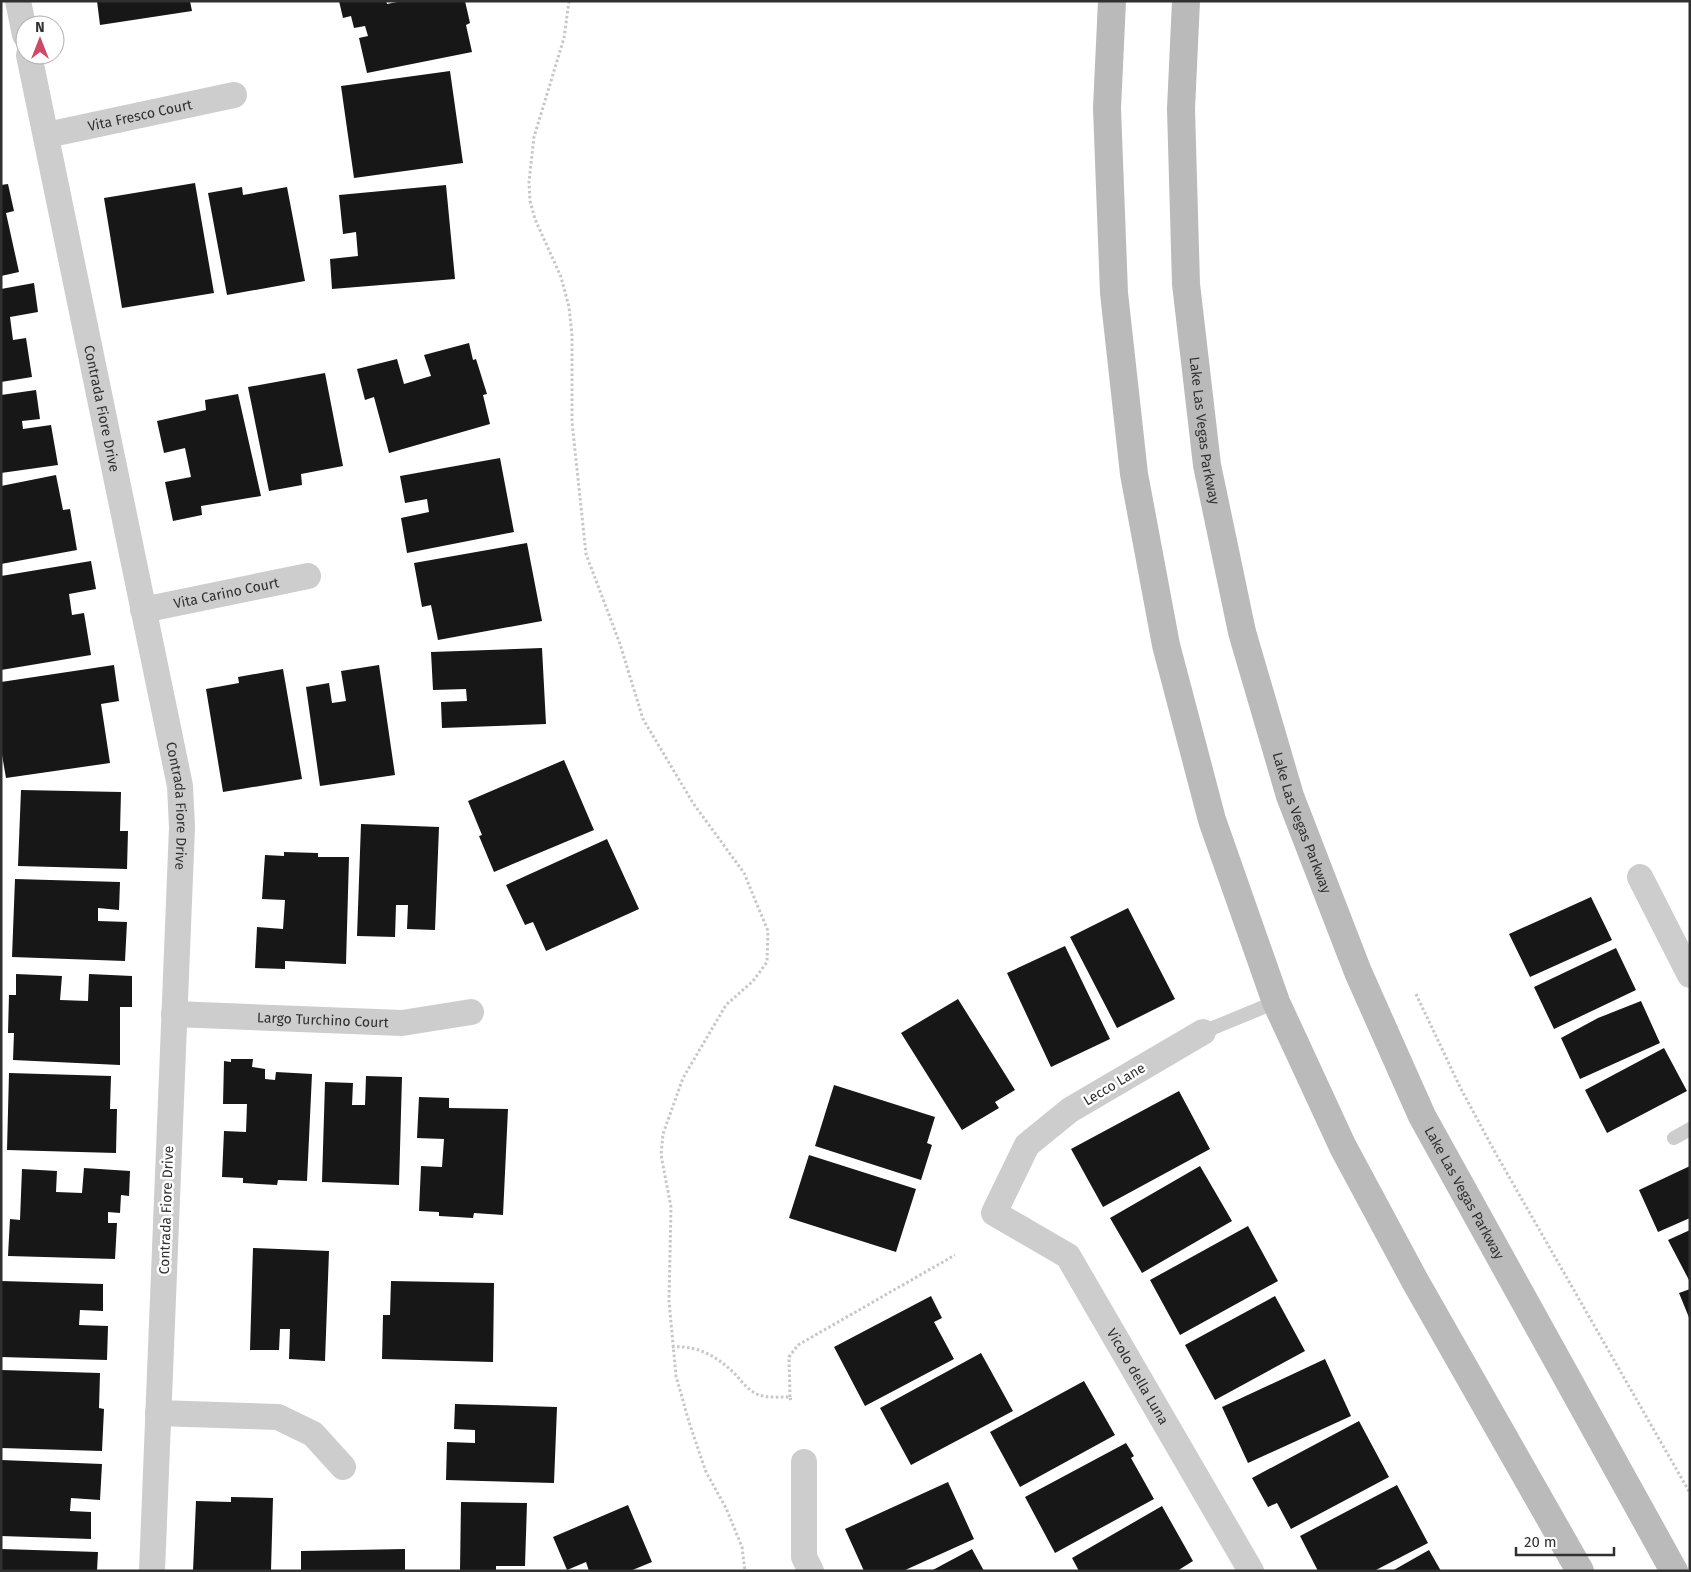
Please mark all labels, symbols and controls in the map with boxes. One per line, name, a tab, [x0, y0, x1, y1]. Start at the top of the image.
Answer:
north arrow	[15, 15, 65, 65]
text: N	[35, 19, 45, 36]
street label: Vita Fresco Court	[86, 96, 195, 135]
street label: Contrada Fiore Drive	[80, 344, 123, 474]
street label: Lake Las Vegas Parkway	[1186, 356, 1223, 506]
street label: Vita Carino Court	[172, 574, 282, 612]
street label: Contrada Fiore Drive	[162, 740, 190, 870]
street label: Lake Las Vegas Parkway	[1269, 750, 1335, 896]
street label: Largo Turchino Court	[257, 1009, 390, 1032]
street label: Lecco Lane	[1080, 1059, 1148, 1110]
street label: Lake Las Vegas Parkway	[1421, 1124, 1508, 1262]
street label: Contrada Fiore Drive	[156, 1145, 177, 1275]
street label: Vicolo della Luna	[1103, 1325, 1172, 1428]
scale bar	[1516, 1524, 1614, 1556]
text: 20 m	[1524, 1533, 1557, 1551]

